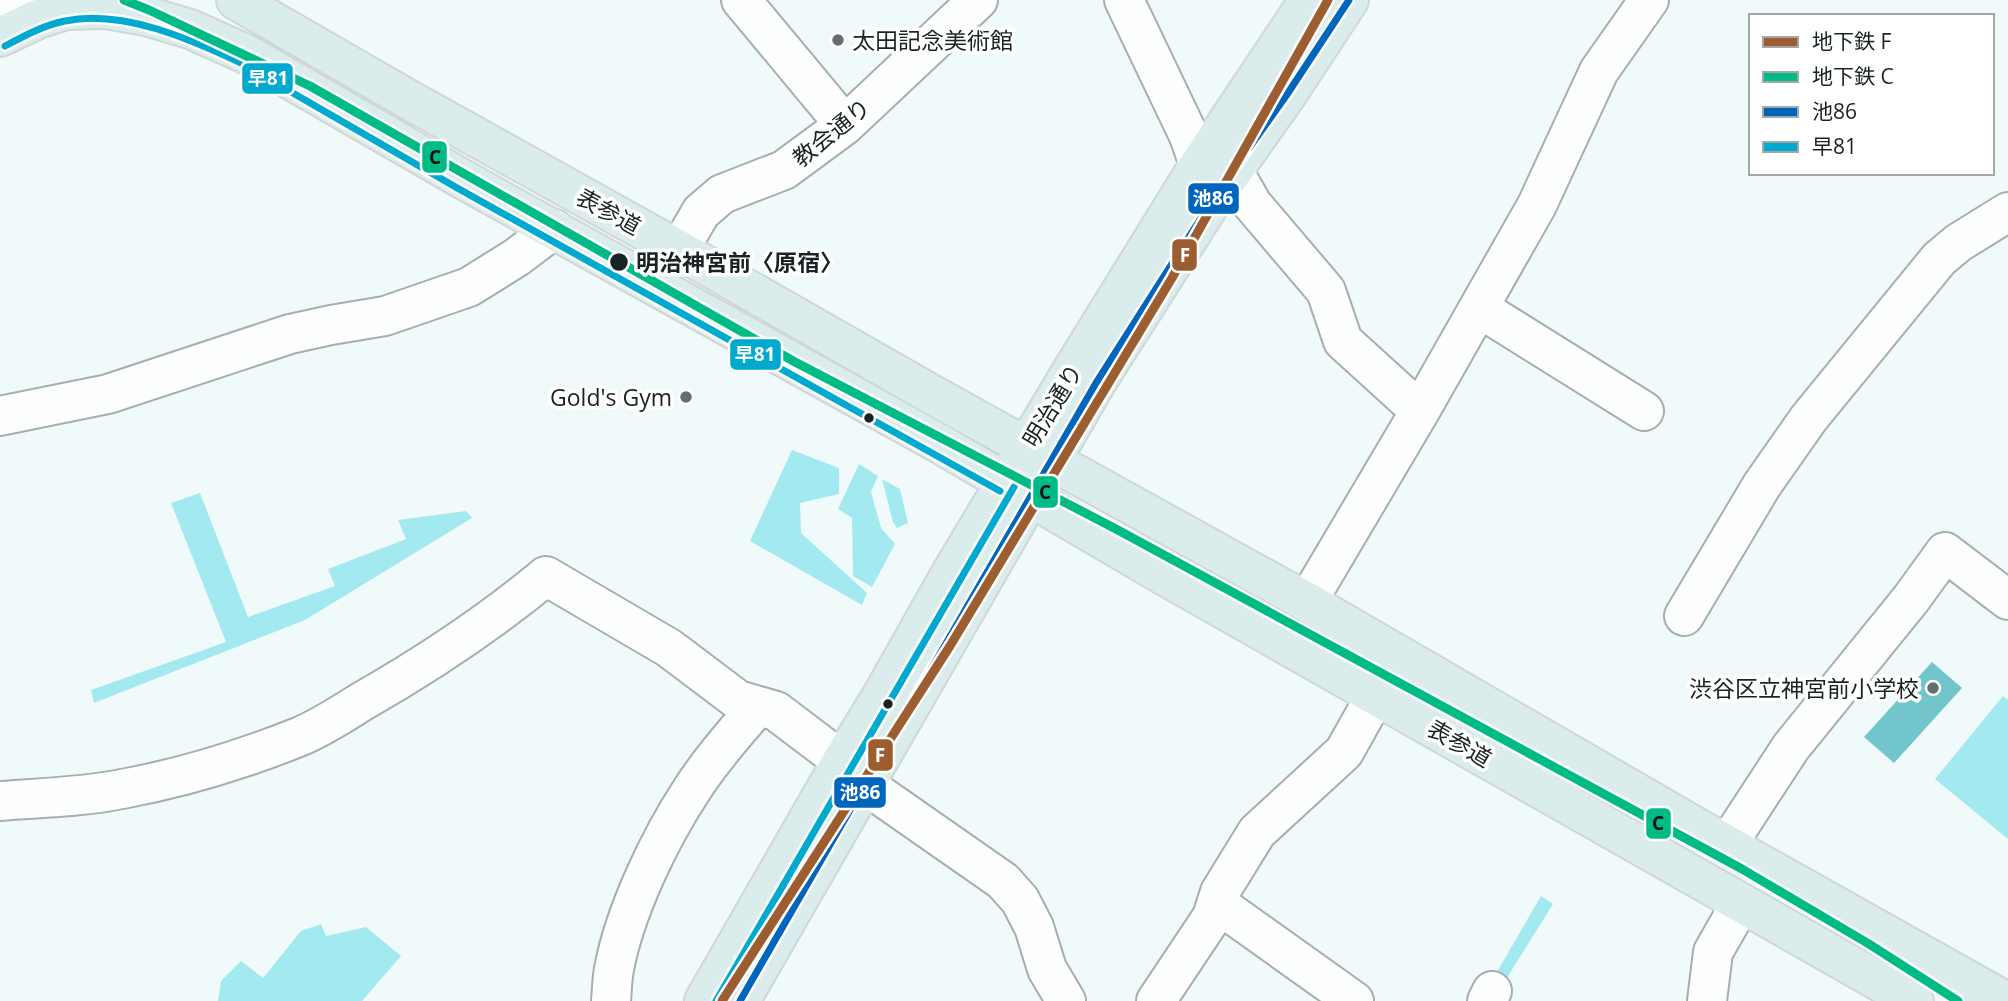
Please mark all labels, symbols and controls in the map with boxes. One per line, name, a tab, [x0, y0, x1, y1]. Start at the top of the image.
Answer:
legend	[1749, 14, 1994, 175]
place label: 太田記念美術館	[852, 24, 1013, 56]
text: 地下鉄 F	[1812, 27, 1891, 55]
marker: 太田記念美術館	[830, 32, 846, 48]
line badge: 早81	[241, 62, 294, 95]
text: 地下鉄 C	[1812, 62, 1894, 90]
text: 早81	[248, 65, 288, 91]
street label: 教会通り	[785, 91, 877, 173]
text: 池86	[1812, 97, 1857, 125]
text: 早81	[1812, 132, 1857, 160]
line badge: C	[421, 140, 448, 174]
text: C	[429, 144, 441, 170]
street label: 表参道	[571, 180, 647, 242]
line badge: 池86	[1187, 182, 1240, 215]
text: 池86	[1193, 185, 1233, 211]
line badge: F	[1171, 238, 1198, 272]
text: F	[1180, 242, 1190, 268]
place label: 明治神宮前〈原宿〉	[636, 246, 843, 278]
marker: 明治神宮前〈原宿〉	[608, 251, 630, 273]
line badge: 早81	[729, 338, 782, 371]
text: 早81	[735, 341, 775, 367]
street label: 明治通り	[1015, 357, 1089, 453]
place label: Gold's Gym	[550, 381, 672, 413]
marker: Gold's Gym	[678, 389, 694, 405]
unlabelled marker	[862, 411, 876, 425]
line badge: C	[1032, 475, 1059, 509]
text: C	[1039, 479, 1051, 505]
place label: 渋谷区立神宮前小学校	[1689, 672, 1919, 704]
marker: 渋谷区立神宮前小学校	[1925, 680, 1941, 696]
unlabelled marker	[881, 697, 895, 711]
street label: 表参道	[1422, 712, 1498, 774]
line badge: F	[867, 738, 894, 772]
text: F	[875, 742, 885, 768]
line badge: 池86	[833, 776, 887, 809]
text: 池86	[840, 779, 880, 805]
line badge: C	[1645, 807, 1672, 840]
text: C	[1652, 810, 1664, 836]

